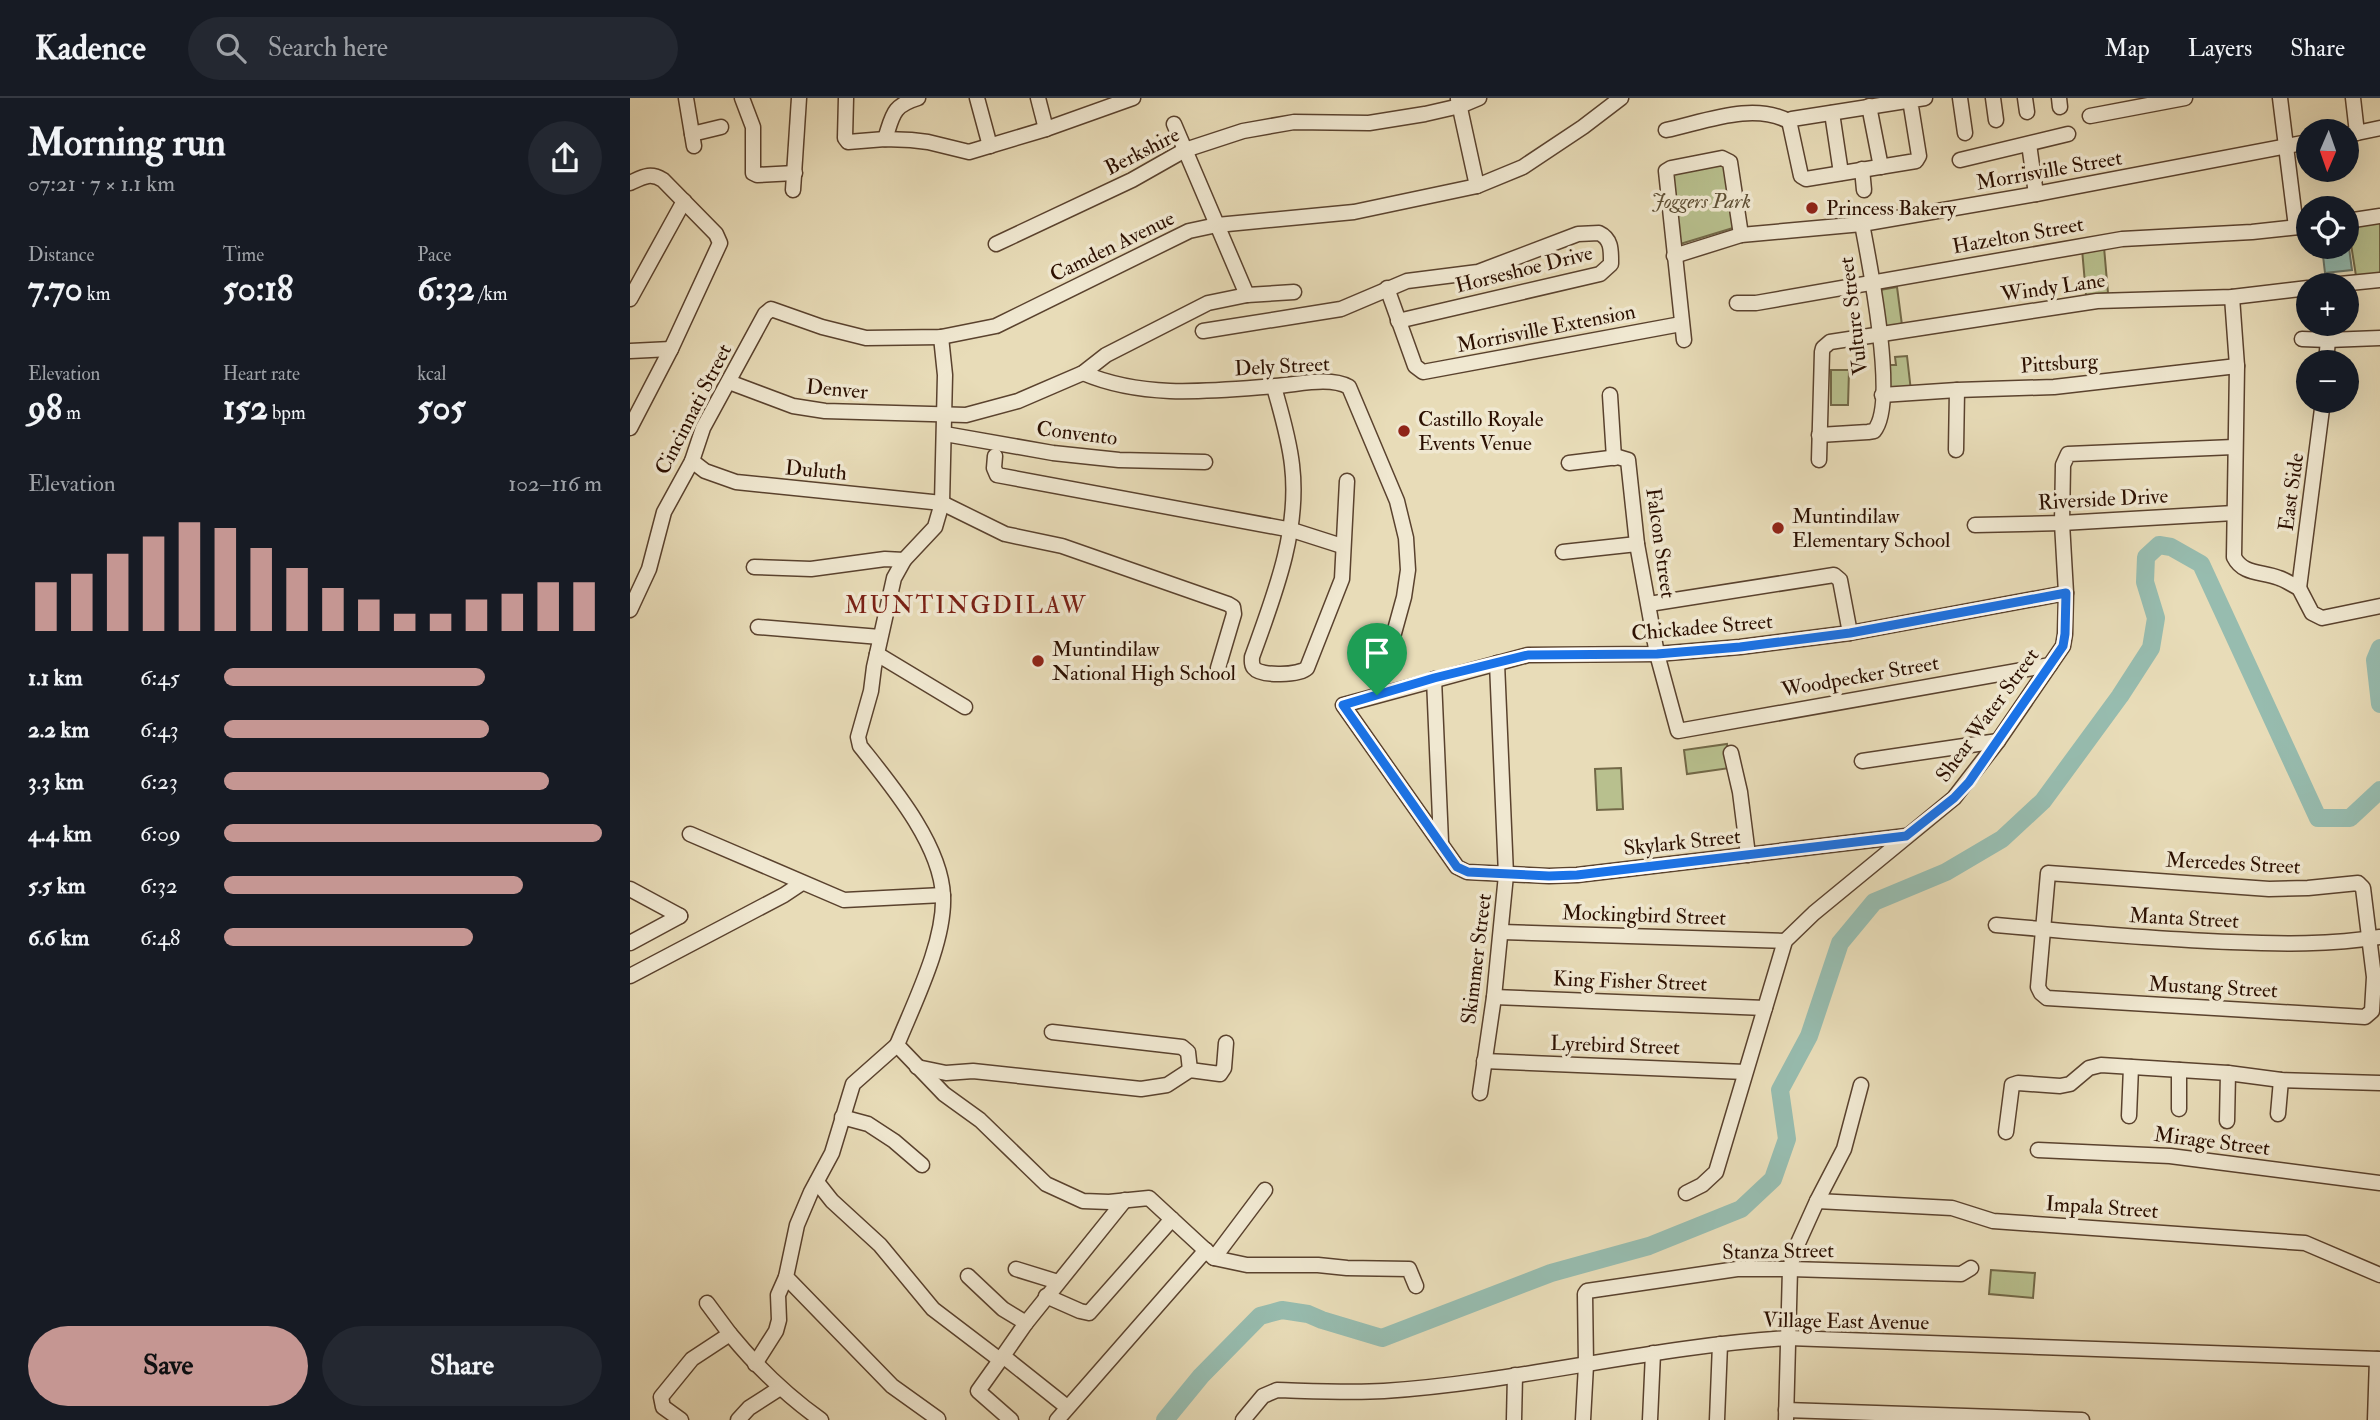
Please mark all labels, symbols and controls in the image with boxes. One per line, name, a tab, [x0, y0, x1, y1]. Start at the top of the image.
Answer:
search box	[188, 17, 678, 80]
text: Kadence	[35, 28, 146, 69]
icon: search	[212, 29, 250, 67]
text: Search here	[268, 32, 388, 64]
text: Map	[2105, 33, 2150, 64]
text: Layers	[2188, 33, 2252, 64]
text: Share	[2290, 33, 2345, 64]
text: Morning run	[28, 119, 226, 167]
north arrow	[2296, 119, 2359, 182]
map controls	[2296, 119, 2359, 413]
button: share	[528, 121, 602, 195]
street label: Berkshire	[1100, 121, 1184, 182]
street label: Morrisville Street	[1974, 144, 2124, 197]
text: 07:21 · 7 × 1.1 km	[28, 169, 175, 198]
park label: Joggers Park	[1651, 188, 1751, 215]
place label: Princess Bakery	[1826, 195, 1957, 222]
button: locate	[2296, 196, 2359, 259]
marker: Princess Bakery	[1804, 200, 1820, 216]
street label: Camden Avenue	[1045, 205, 1179, 288]
street label: Hazelton Street	[1950, 211, 2086, 260]
street label: Horseshoe Drive	[1453, 239, 1596, 300]
text: Distance	[28, 243, 94, 267]
text: Time	[223, 243, 264, 267]
text: Pace	[417, 243, 451, 267]
street label: Vulture Street	[1833, 255, 1874, 377]
text: 7.70	[28, 267, 83, 311]
text: 50:18	[223, 267, 293, 311]
text: 6:32	[417, 267, 475, 311]
street label: Windy Lane	[1998, 267, 2107, 308]
button: +	[2296, 273, 2359, 336]
text: km	[83, 282, 110, 306]
text: /km	[475, 282, 508, 306]
street label: Morrisville Extension	[1454, 298, 1638, 359]
street label: Cincinnati Street	[649, 339, 738, 479]
street label: Pittsburg	[2019, 347, 2099, 380]
button: −	[2296, 350, 2359, 413]
street label: Dely Street	[1234, 351, 1331, 382]
text: Elevation	[28, 362, 100, 386]
text: Heart rate	[223, 362, 300, 386]
text: kcal	[417, 362, 446, 386]
street label: Denver	[805, 373, 869, 406]
text: 98	[28, 386, 62, 430]
text: 152	[223, 386, 268, 430]
text: 505	[417, 386, 466, 430]
text: m	[62, 401, 81, 425]
text: bpm	[268, 401, 306, 425]
place label: Castillo Royale Events Venue	[1418, 406, 1544, 457]
street label: Convento	[1035, 415, 1119, 452]
marker: Castillo Royale Events Venue	[1396, 423, 1412, 439]
street label: East Side	[2273, 451, 2310, 533]
street label: Duluth	[784, 454, 848, 487]
text: Elevation	[28, 469, 116, 498]
text: 102–116 m	[508, 469, 602, 498]
street label: Riverside Drive	[2037, 483, 2169, 516]
street label: Falcon Street	[1639, 486, 1682, 600]
place label: Muntindilaw Elementary School	[1792, 503, 1951, 554]
marker: Muntindilaw Elementary School	[1770, 520, 1786, 536]
district label: MUNTINGDILAW	[845, 590, 1087, 621]
street label: Chickadee Street	[1630, 608, 1774, 647]
pin	[1347, 623, 1407, 695]
icon: arrive	[1358, 634, 1396, 672]
place label: Muntindilaw National High School	[1052, 636, 1236, 687]
street label: Shear Water Street	[1930, 643, 2045, 788]
street label: Woodpecker Street	[1778, 649, 1941, 704]
marker: Muntindilaw National High School	[1030, 653, 1046, 669]
text: 1.1 km	[28, 663, 83, 692]
text: 6:45	[140, 663, 180, 692]
text: 2.2 km	[28, 715, 89, 744]
text: 6:43	[140, 715, 179, 744]
text: 3.3 km	[28, 767, 84, 796]
text: 6:23	[140, 767, 178, 796]
text: 4.4 km	[28, 819, 92, 848]
text: 6:09	[140, 819, 181, 848]
street label: Skylark Street	[1622, 823, 1742, 862]
street label: Mercedes Street	[2165, 846, 2301, 881]
text: 5.5 km	[28, 871, 86, 900]
text: 6:32	[140, 871, 178, 900]
street label: Skimmer Street	[1455, 892, 1498, 1026]
street label: Mockingbird Street	[1561, 899, 1727, 932]
street label: Manta Street	[2128, 902, 2240, 935]
text: 6.6 km	[28, 923, 89, 952]
text: 6:48	[140, 923, 180, 952]
street label: King Fisher Street	[1552, 965, 1708, 998]
street label: Mustang Street	[2148, 971, 2279, 1004]
street label: Lyrebird Street	[1550, 1030, 1681, 1061]
street label: Mirage Street	[2152, 1121, 2272, 1162]
street label: Impala Street	[2045, 1190, 2159, 1225]
street label: Stanza Street	[1722, 1237, 1834, 1266]
street label: Village East Avenue	[1763, 1307, 1930, 1336]
button: Save	[28, 1326, 308, 1406]
button: Share	[322, 1326, 602, 1406]

